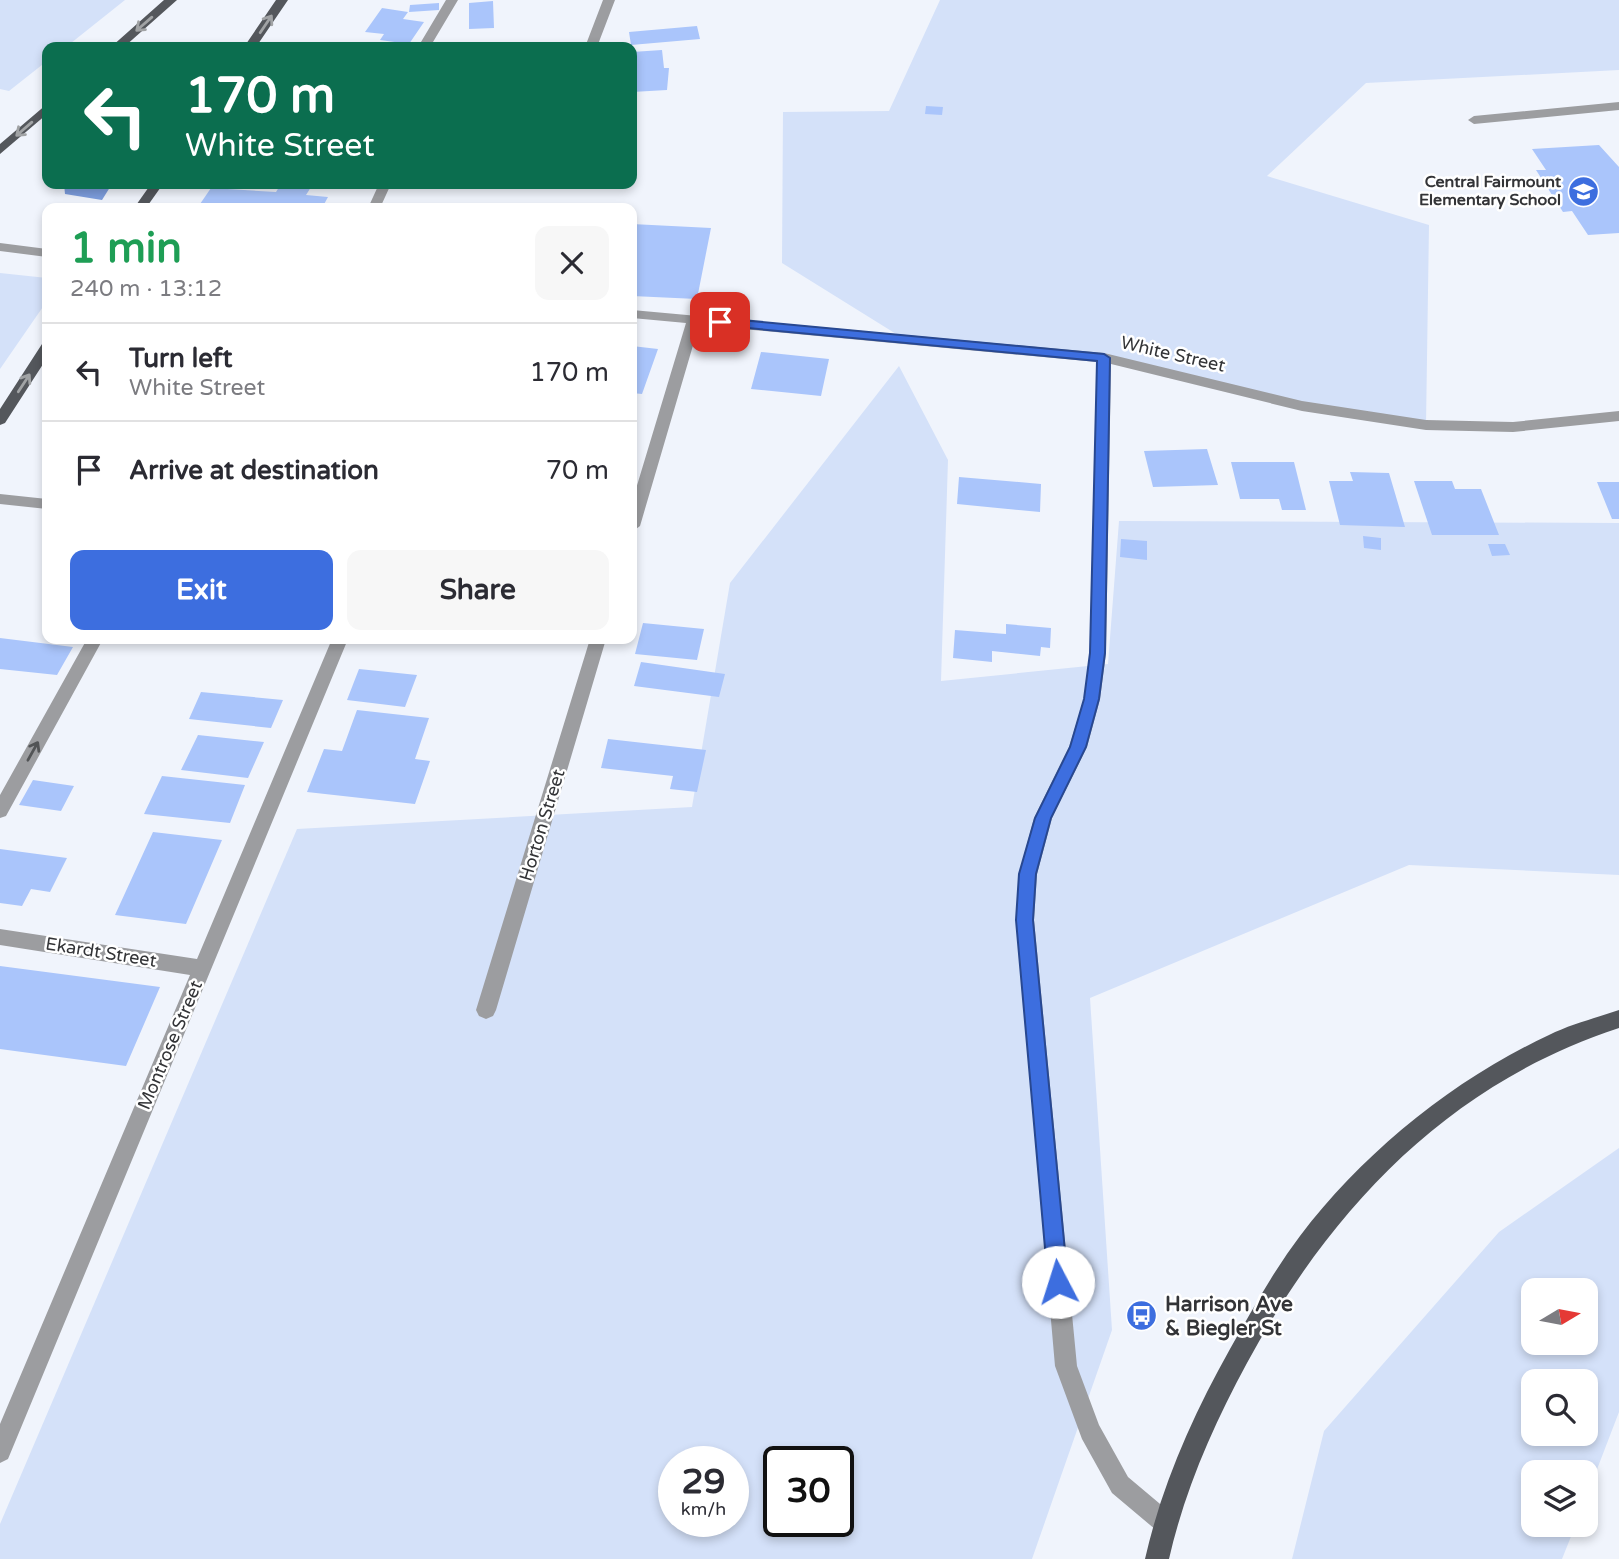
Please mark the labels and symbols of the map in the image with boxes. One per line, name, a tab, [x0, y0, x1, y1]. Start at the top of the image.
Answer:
one-way arrow	[259, 15, 273, 34]
one-way arrow	[135, 16, 153, 32]
one-way arrow	[15, 121, 33, 137]
place label: Central Fairmount Elementary School	[1419, 172, 1562, 210]
school or university icon: Central Fairmount Elementary School	[1567, 174, 1601, 208]
pin	[690, 292, 750, 352]
street label: White Street	[1119, 331, 1228, 377]
one-way arrow	[17, 374, 31, 394]
one-way arrow	[27, 741, 40, 762]
street label: Horton Street	[515, 766, 570, 884]
street label: Ekardt Street	[44, 932, 158, 972]
street label: Montrose Street	[133, 977, 207, 1113]
position arrow	[1021, 1245, 1095, 1319]
north arrow	[1521, 1278, 1598, 1354]
place label: Harrison Ave & Biegler St	[1165, 1292, 1293, 1341]
bus stop icon: Harrison Ave & Biegler St	[1125, 1299, 1159, 1333]
speed limit sign: 30	[763, 1446, 854, 1537]

